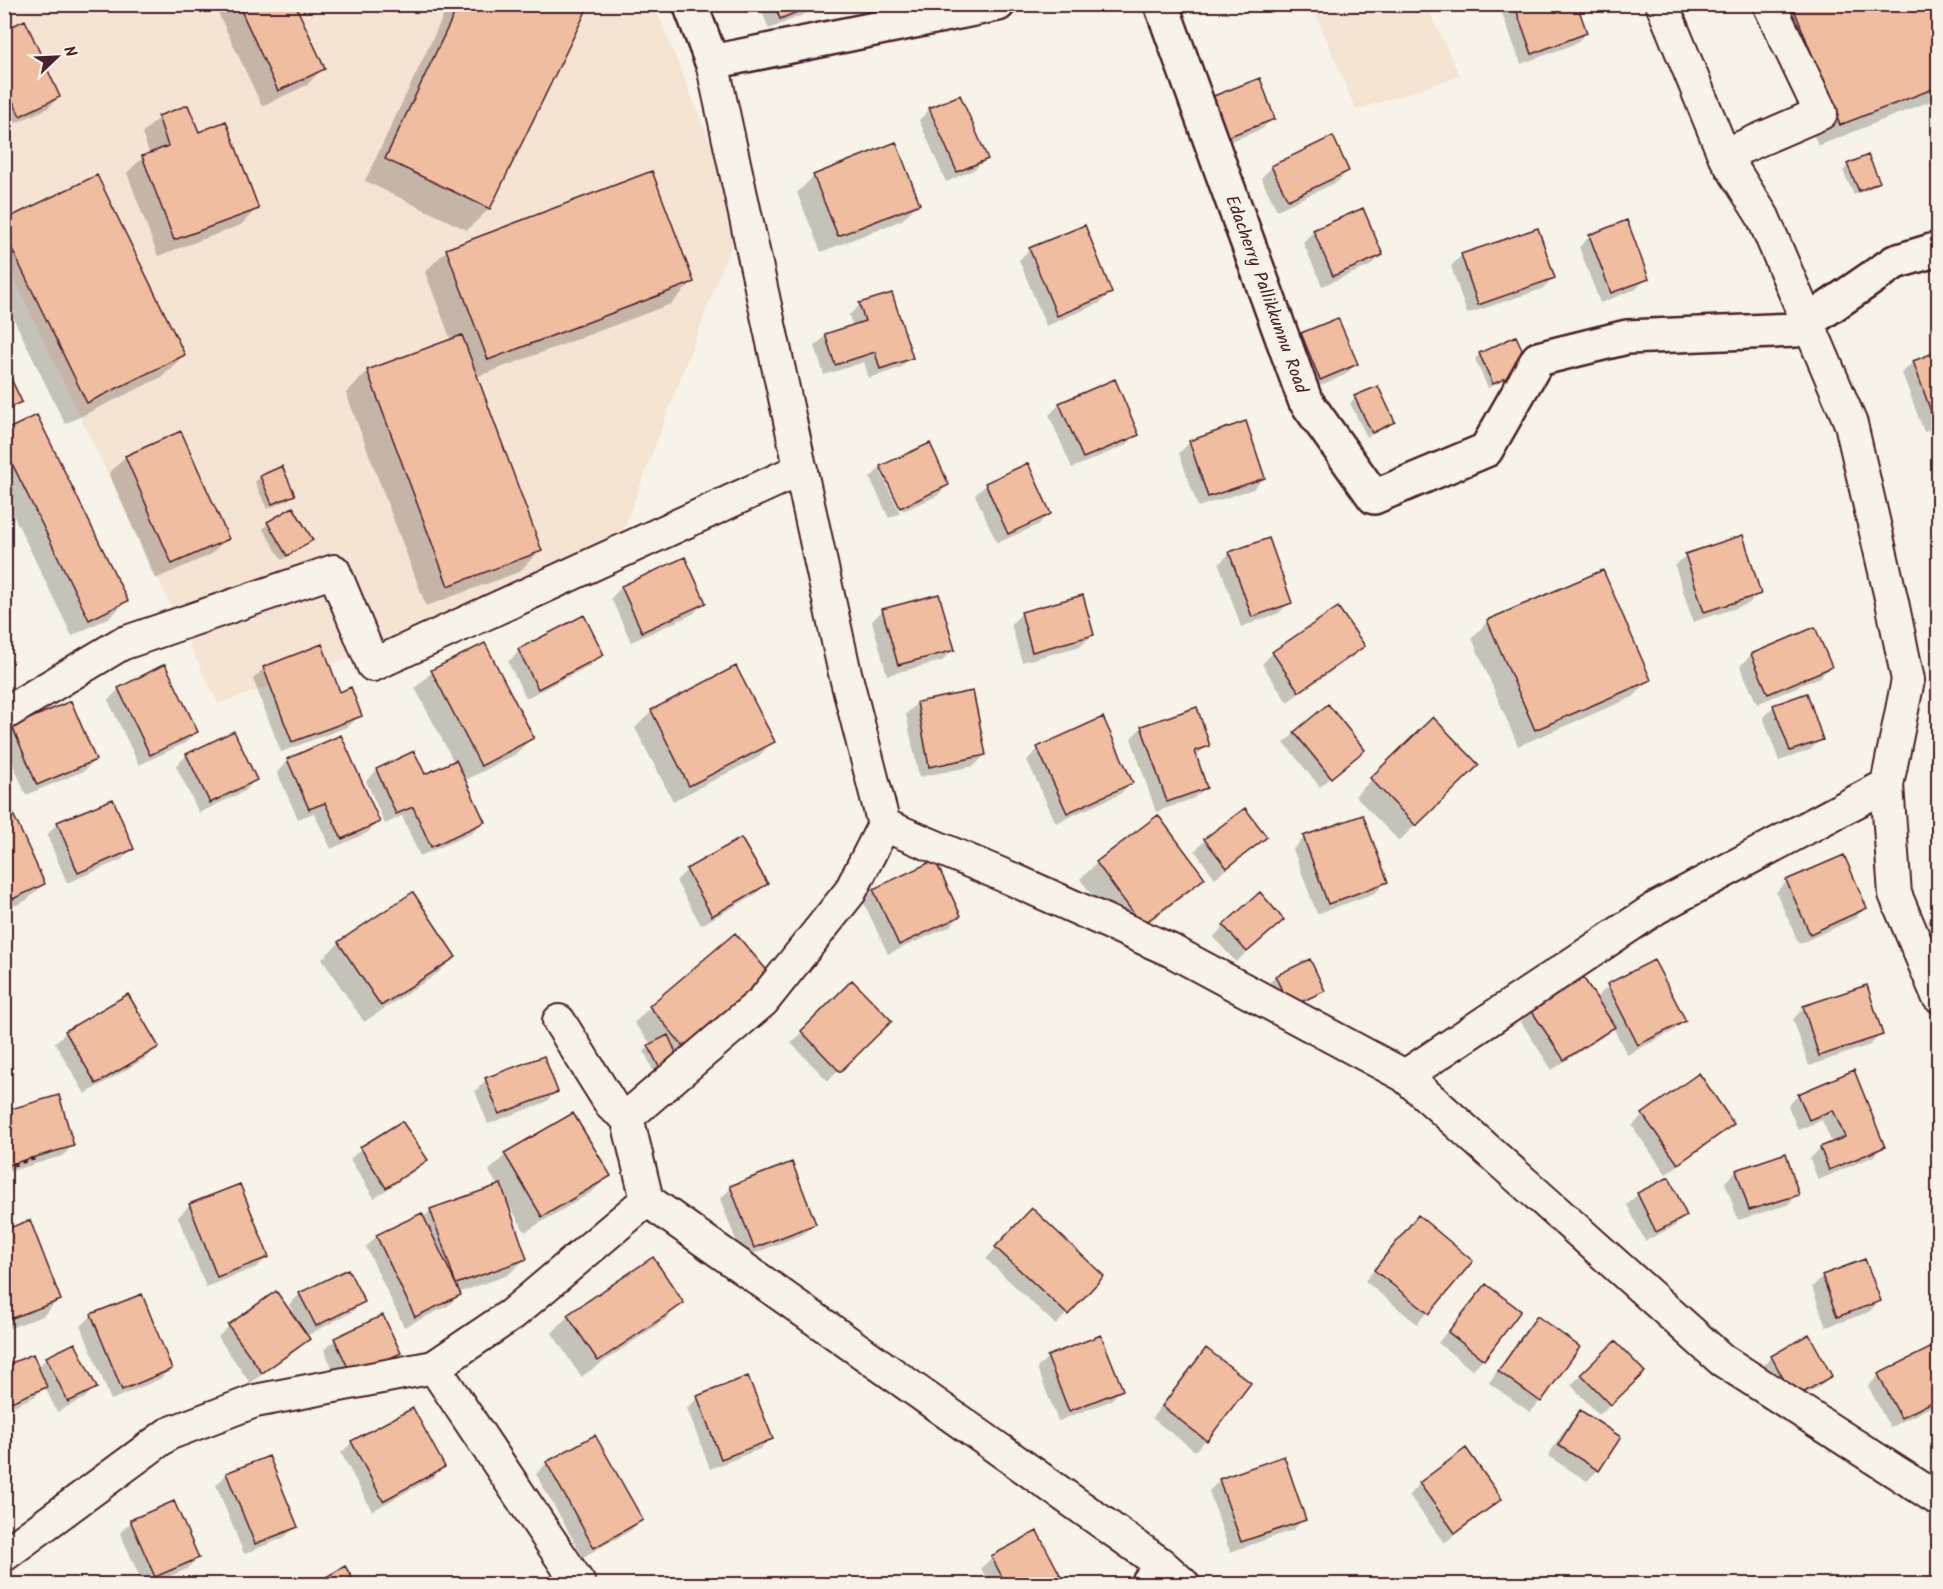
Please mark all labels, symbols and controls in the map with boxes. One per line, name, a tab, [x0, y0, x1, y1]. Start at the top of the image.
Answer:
north arrow	[27, 27, 87, 87]
text: N	[56, 42, 83, 61]
street label: Edacherry Pallikkunnu Road	[1216, 191, 1315, 399]

